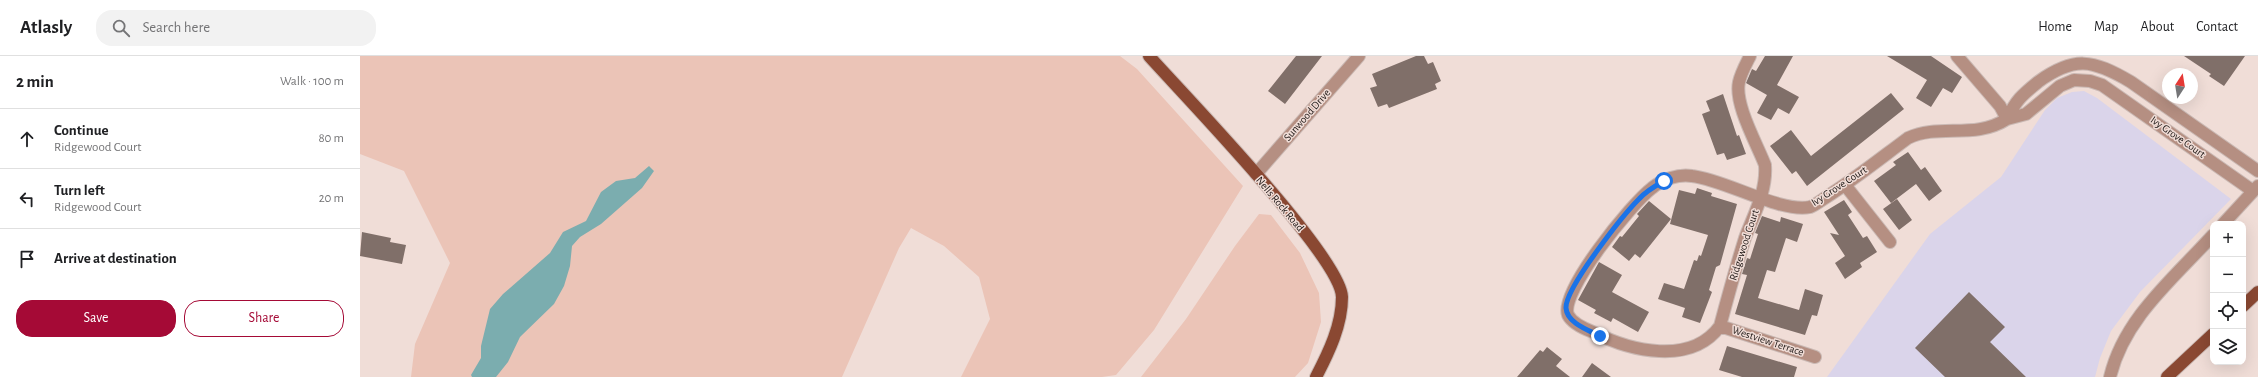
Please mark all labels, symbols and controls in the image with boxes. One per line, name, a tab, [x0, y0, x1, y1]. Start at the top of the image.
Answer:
search box	[96, 10, 376, 46]
icon: search	[110, 17, 132, 39]
text: Atlasly	[20, 18, 72, 37]
text: Search here	[142, 20, 210, 35]
text: Home	[2038, 20, 2072, 34]
text: Map	[2094, 20, 2118, 34]
text: About	[2140, 20, 2174, 34]
text: Contact	[2196, 20, 2238, 34]
north arrow	[2162, 68, 2198, 104]
text: 2 min	[16, 73, 54, 90]
text: Walk · 100 m	[280, 75, 344, 88]
street label: Sunwood Drive	[1282, 87, 1332, 143]
street label: Ivy Grove Court	[2149, 114, 2208, 160]
text: Continue	[54, 123, 109, 138]
icon: ahead	[16, 128, 38, 150]
text: 80 m	[318, 132, 344, 145]
text: Ridgewood Court	[54, 141, 141, 154]
street label: Ivy Grove Court	[1809, 164, 1869, 208]
route start	[1655, 172, 1673, 190]
street label: Nells Rock Road	[1254, 175, 1306, 234]
text: Turn left	[54, 183, 105, 198]
icon: left	[16, 188, 38, 210]
text: 20 m	[319, 192, 344, 205]
text: Ridgewood Court	[54, 201, 141, 214]
street label: Ridgewood Court	[1727, 208, 1761, 282]
map controls	[2210, 221, 2246, 365]
button: +	[2210, 221, 2246, 257]
icon: arrive	[16, 248, 38, 270]
text: Arrive at destination	[54, 251, 177, 266]
button: −	[2210, 257, 2246, 293]
button: locate	[2210, 293, 2246, 329]
button: Save	[16, 300, 176, 337]
button: Share	[184, 300, 344, 337]
street label: Westview Terrace	[1731, 324, 1805, 358]
route end	[1591, 327, 1609, 345]
button: layers	[2210, 329, 2246, 365]

